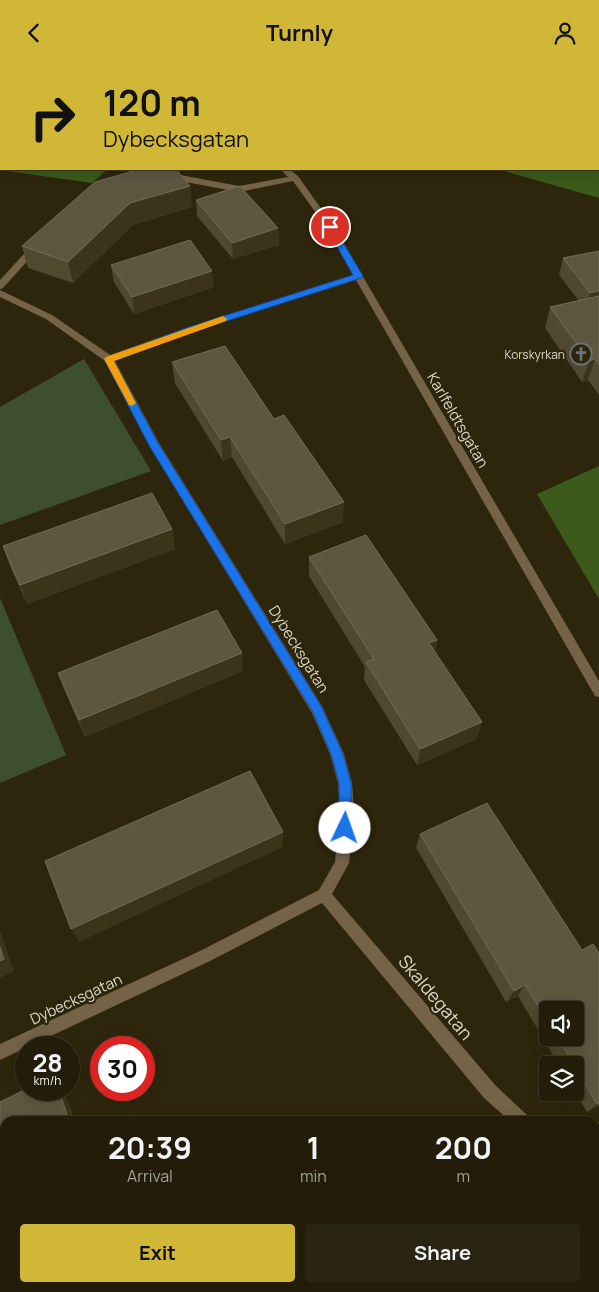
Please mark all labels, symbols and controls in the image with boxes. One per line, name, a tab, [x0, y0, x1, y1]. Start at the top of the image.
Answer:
text: Turnly	[266, 18, 333, 48]
icon: back	[20, 19, 48, 47]
icon: person	[551, 19, 579, 47]
text: 120 m	[103, 79, 201, 127]
icon: right	[20, 85, 85, 150]
text: Dybecksgatan	[103, 124, 249, 154]
pin	[309, 206, 351, 248]
icon: arrive	[316, 213, 344, 241]
church icon: Korskyrkan	[569, 342, 593, 366]
place label: Korskyrkan	[505, 346, 565, 363]
street label: Karlfeldtsgatan	[422, 369, 494, 472]
street label: Dybecksgatan	[264, 601, 334, 697]
position arrow	[318, 801, 370, 853]
street label: Skaldegatan	[393, 949, 479, 1045]
street label: Dybecksgatan	[26, 968, 126, 1030]
map controls	[539, 1001, 584, 1101]
button: sound	[539, 1001, 584, 1046]
speed limit sign: 30	[90, 1036, 155, 1101]
text: 28	[32, 1045, 63, 1080]
button: layers	[539, 1056, 584, 1101]
text: km/h	[34, 1072, 61, 1089]
text: 20:39	[108, 1127, 192, 1168]
text: 1	[307, 1127, 320, 1168]
text: 200	[435, 1127, 492, 1168]
text: Arrival	[127, 1165, 173, 1187]
text: min	[300, 1165, 327, 1187]
text: m	[457, 1165, 470, 1187]
button: Exit	[20, 1224, 295, 1282]
button: Share	[305, 1224, 580, 1282]

